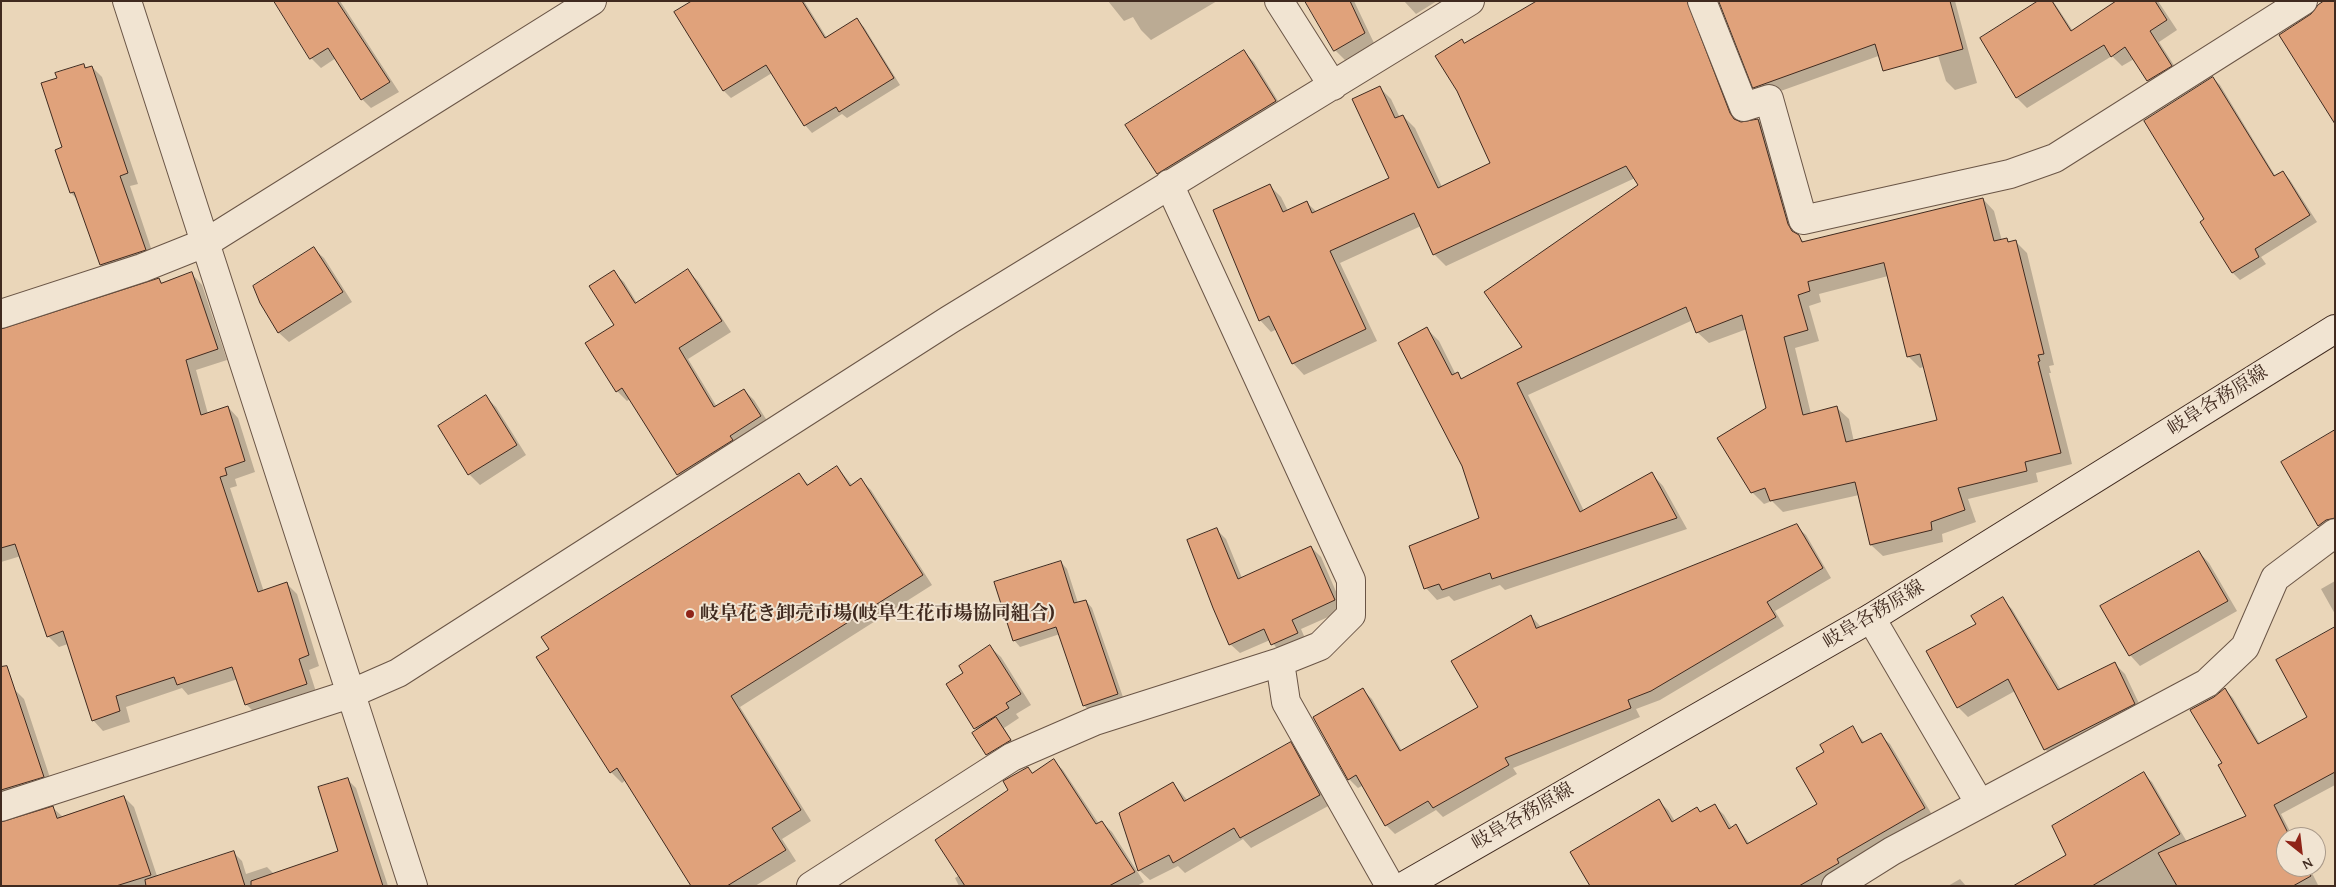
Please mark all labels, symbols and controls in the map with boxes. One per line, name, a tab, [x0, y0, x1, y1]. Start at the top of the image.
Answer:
street label: 岐阜各務原線	[2164, 361, 2272, 441]
street label: 岐阜各務原線	[1819, 576, 1929, 654]
place label: 岐阜花き卸売市場(岐阜生花市場協同組合)	[700, 603, 1055, 625]
marker: 岐阜花き卸売市場(岐阜生花市場協同組合)	[684, 608, 696, 620]
street label: 岐阜各務原線	[1468, 779, 1578, 855]
north arrow	[2276, 827, 2326, 877]
text: N	[2299, 853, 2317, 875]

